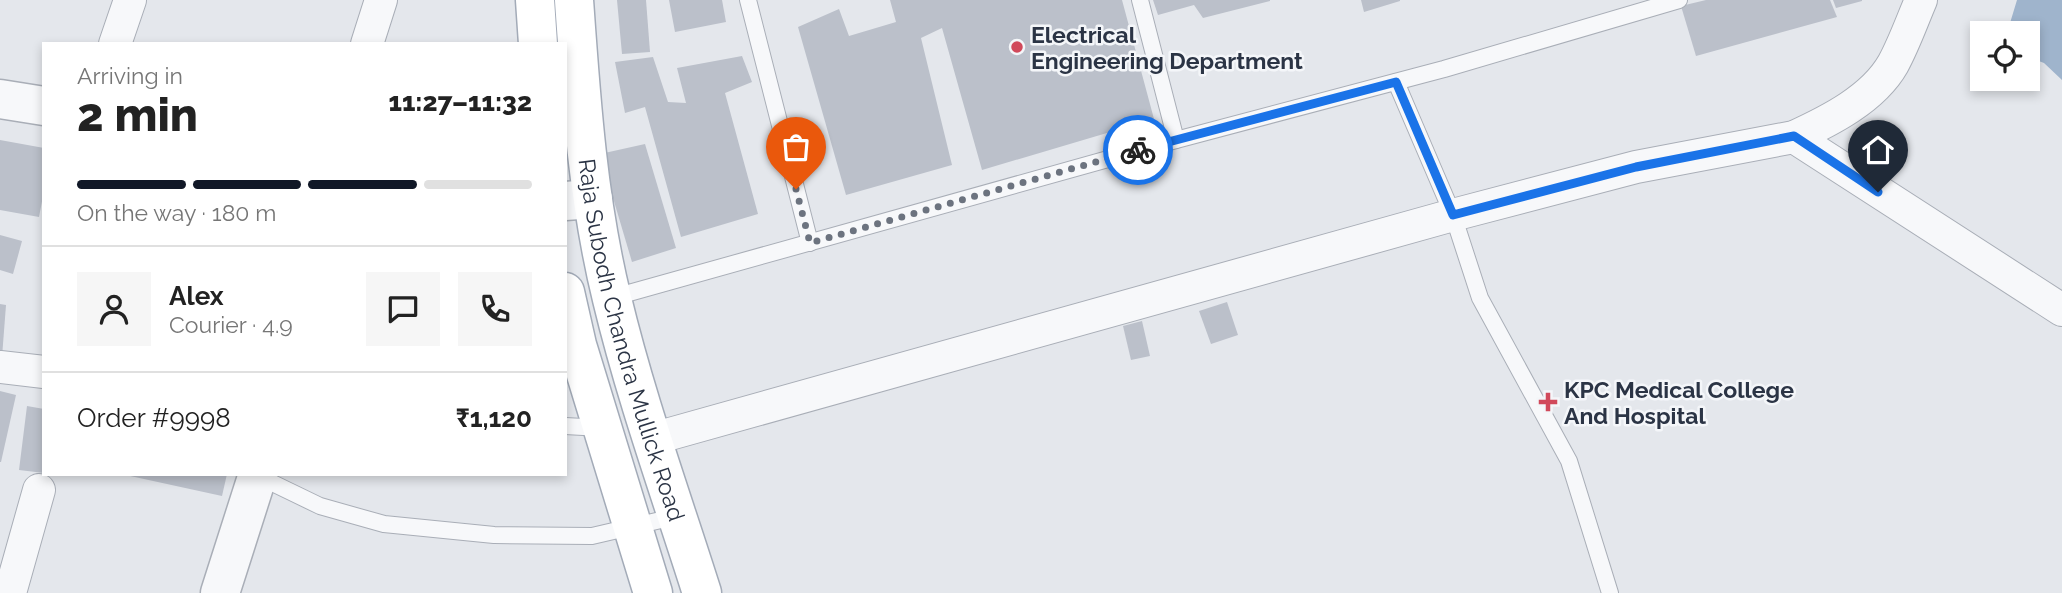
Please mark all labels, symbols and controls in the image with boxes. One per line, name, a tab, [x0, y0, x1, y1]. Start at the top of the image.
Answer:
place label: Electrical Engineering Department	[1031, 21, 1303, 74]
map controls	[1970, 21, 2040, 91]
button: locate	[1970, 21, 2040, 91]
marker: Electrical Engineering Department	[1009, 39, 1025, 55]
text: Arriving in	[77, 62, 183, 89]
text: 11:27–11:32	[388, 87, 532, 117]
text: 2 min	[77, 88, 198, 142]
courier	[1103, 115, 1173, 185]
pin	[766, 117, 826, 189]
pin	[1848, 120, 1908, 192]
icon: bag	[777, 128, 815, 166]
icon: bike	[1119, 131, 1157, 169]
icon: home	[1859, 131, 1897, 169]
street label: Raja Subodh Chandra Mullick Road	[574, 157, 691, 524]
text: On the way · 180 m	[77, 199, 276, 226]
button: person	[77, 272, 151, 346]
button: chat	[366, 272, 440, 346]
button: phone	[458, 272, 532, 346]
text: Alex	[169, 281, 224, 311]
text: Courier · 4.9	[169, 311, 293, 338]
place label: KPC Medical College And Hospital	[1564, 376, 1794, 429]
marker: KPC Medical College And Hospital	[1538, 392, 1558, 412]
text: Order #9998	[77, 403, 231, 433]
text: ₹1,120	[456, 403, 532, 433]

